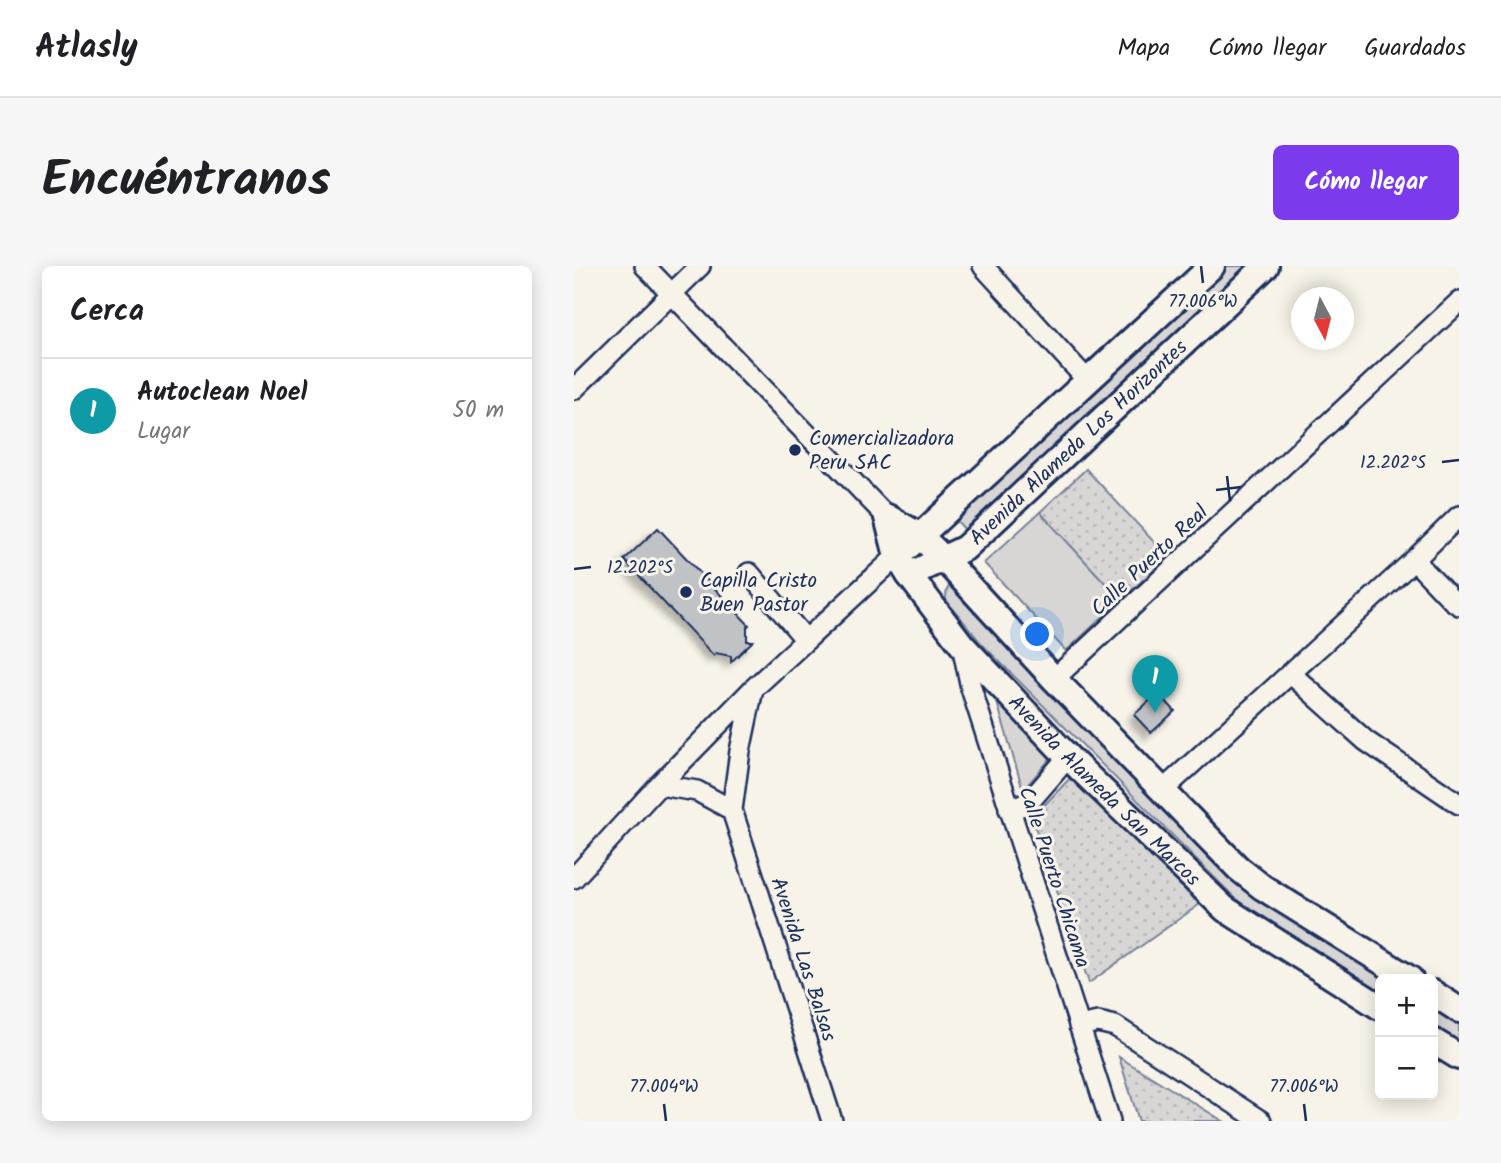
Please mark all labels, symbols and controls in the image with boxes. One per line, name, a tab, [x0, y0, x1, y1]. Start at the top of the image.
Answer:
text: Atlasly	[35, 22, 138, 75]
text: Mapa	[1117, 29, 1170, 68]
text: Cómo llegar	[1208, 29, 1326, 68]
text: Guardados	[1364, 29, 1466, 68]
text: Encuéntranos	[42, 143, 331, 221]
button: Cómo llegar	[1273, 145, 1459, 220]
north arrow	[1291, 287, 1354, 350]
text: Cerca	[70, 288, 144, 336]
text: 77.006°W	[1168, 288, 1238, 317]
street label: Avenida Alameda Los Horizontes	[962, 332, 1196, 554]
text: Autoclean Noel	[137, 372, 307, 414]
text: 1	[90, 393, 96, 429]
text: 50 m	[453, 393, 504, 429]
text: Lugar	[137, 414, 190, 450]
place label: Comercializadora Peru SAC	[809, 423, 954, 480]
marker: Comercializadora Peru SAC	[787, 442, 803, 458]
text: 12.202°S	[1360, 449, 1426, 478]
street label: Calle Puerto Real	[1083, 497, 1217, 625]
text: 12.202°S	[607, 554, 673, 583]
place label: Capilla Cristo Buen Pastor	[700, 565, 817, 622]
marker: Capilla Cristo Buen Pastor	[678, 584, 694, 600]
your location	[1020, 617, 1054, 651]
pin: 1	[1132, 655, 1178, 713]
street label: Avenida Alameda San Marcos	[999, 688, 1207, 895]
street label: Calle Puerto Chicama	[1009, 782, 1098, 973]
street label: Avenida Las Balsas	[760, 873, 845, 1046]
map controls	[1375, 974, 1438, 1100]
button: +	[1375, 974, 1438, 1037]
button: −	[1375, 1037, 1438, 1100]
text: 77.004°W	[630, 1073, 698, 1102]
text: 77.006°W	[1269, 1073, 1339, 1102]

